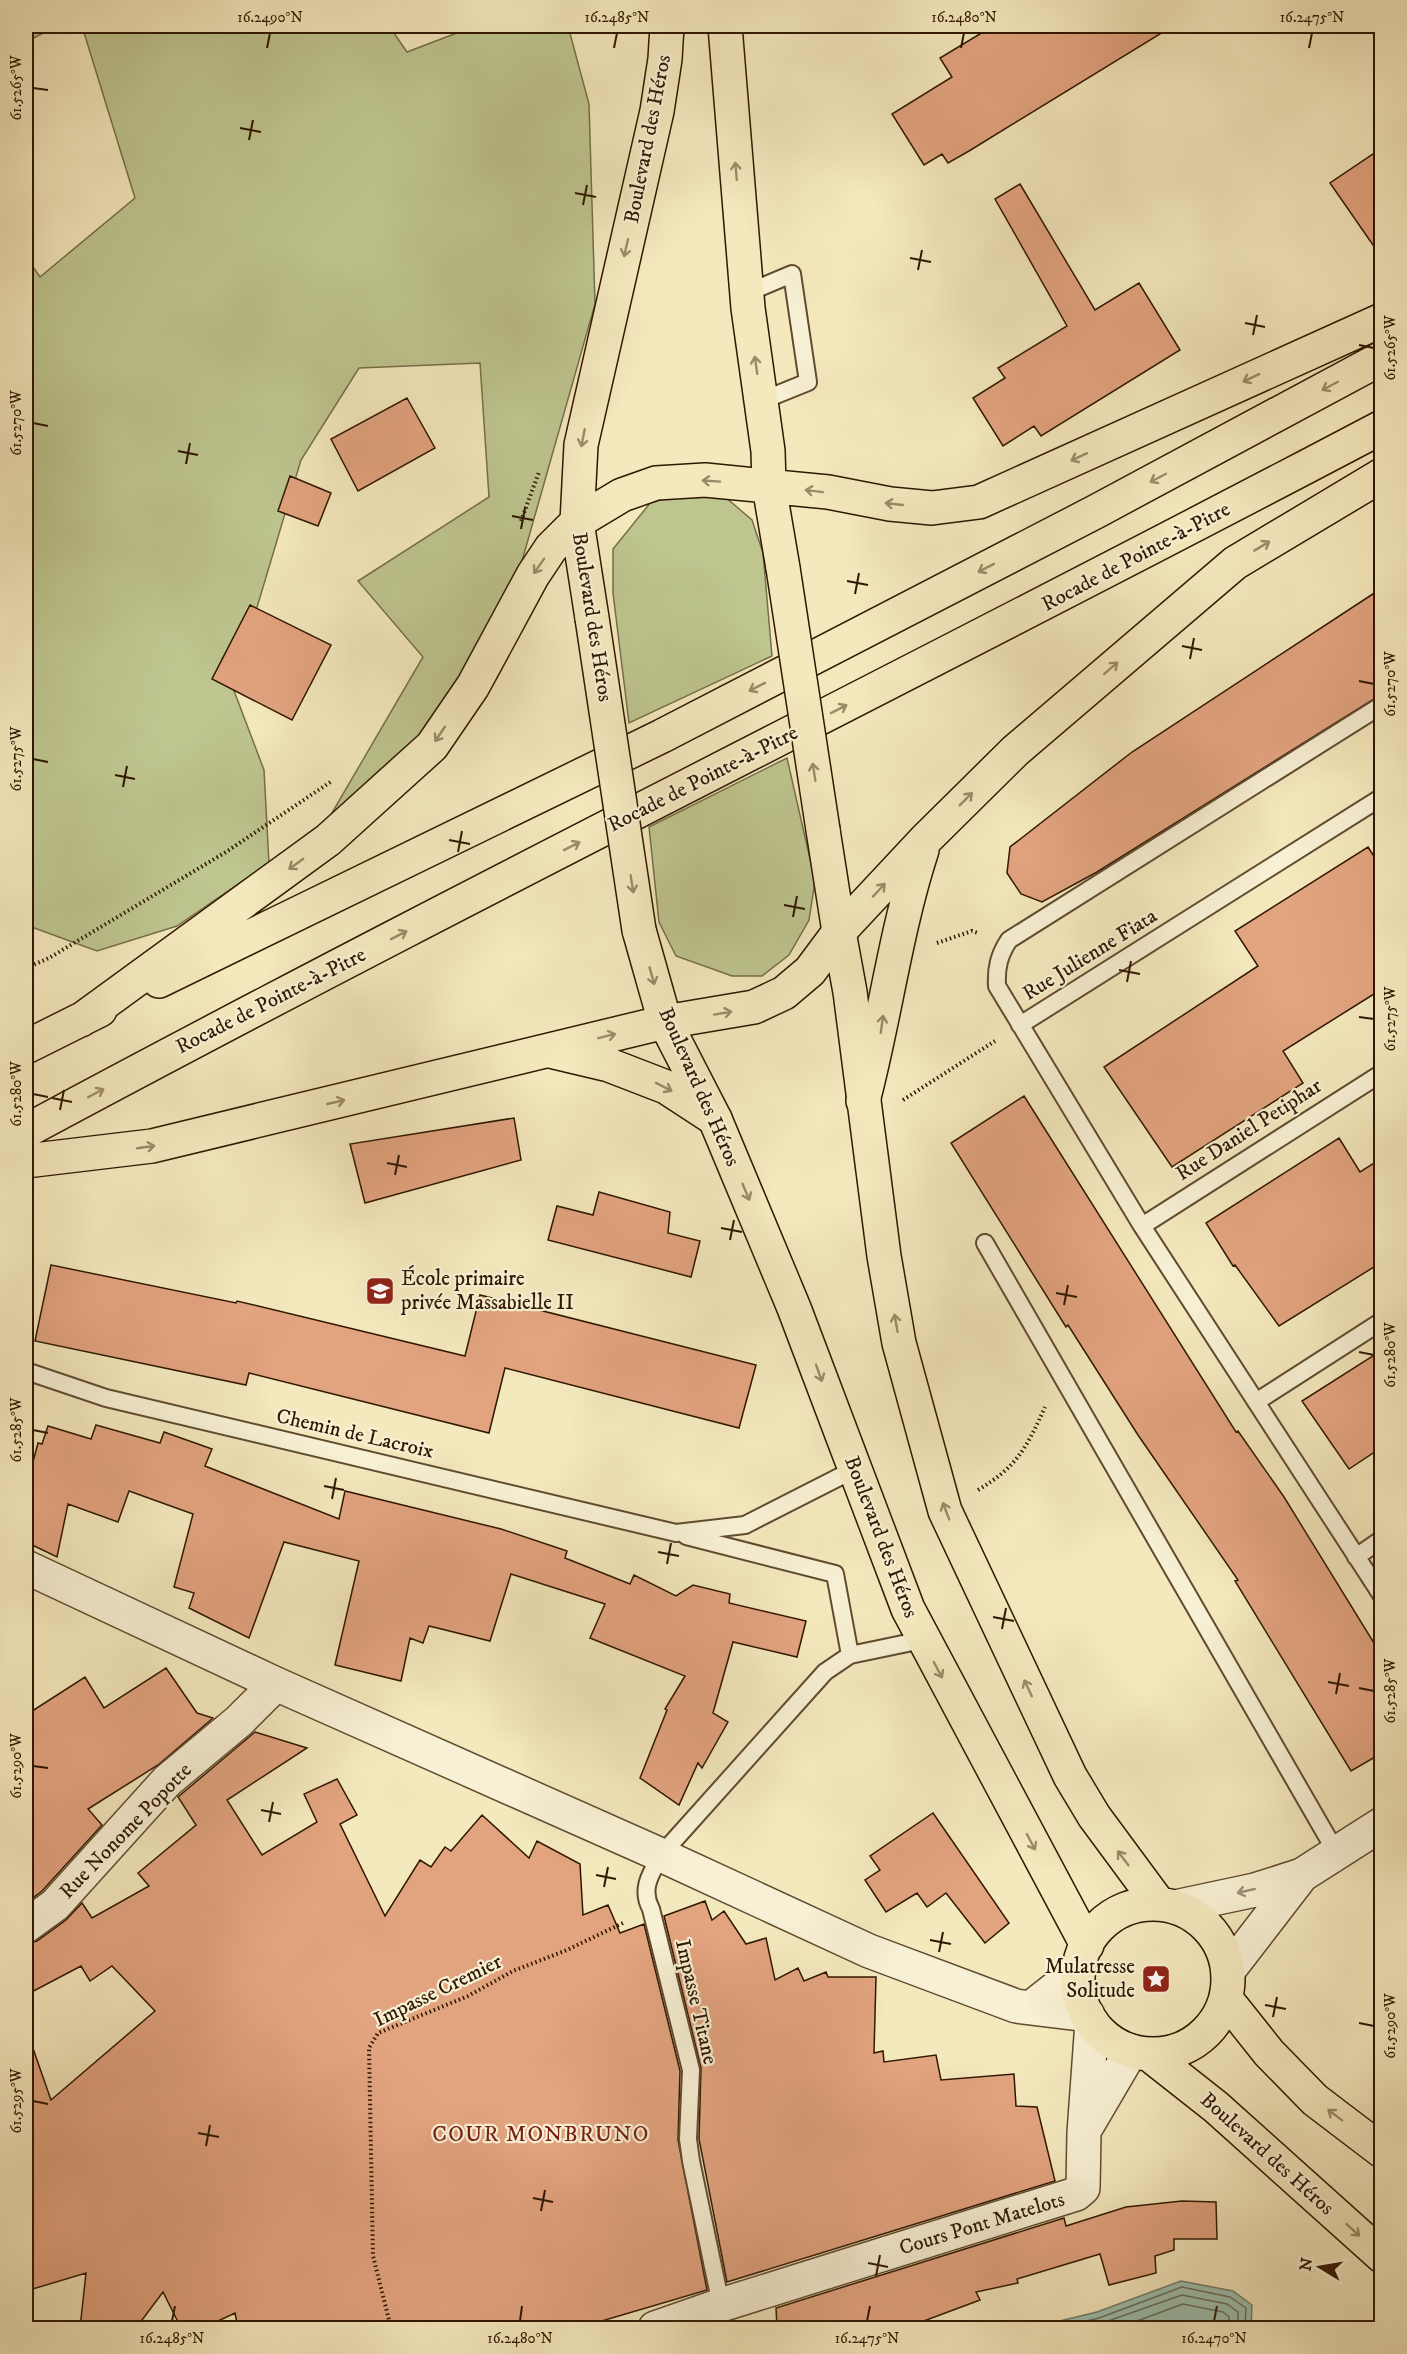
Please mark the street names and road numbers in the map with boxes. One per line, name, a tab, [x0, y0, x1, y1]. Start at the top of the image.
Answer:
street label: Boulevard des Héros	[619, 52, 677, 226]
street label: Rocade de Pointe-à-Pitre	[1037, 496, 1235, 618]
street label: Boulevard des Héros	[566, 530, 618, 704]
street label: Rocade de Pointe-à-Pitre	[604, 720, 803, 838]
street label: Rue Julienne Fiata	[1018, 903, 1162, 1007]
street label: Rocade de Pointe-à-Pitre	[172, 942, 371, 1060]
street label: Boulevard des Héros	[652, 1004, 746, 1170]
street label: Rue Daniel Petiphar	[1171, 1073, 1327, 1187]
street label: Chemin de Lacroix	[274, 1403, 436, 1465]
street label: Boulevard des Héros	[838, 1452, 924, 1622]
street label: Rue Nonome Popotte	[54, 1757, 198, 1905]
street label: Impasse Titane	[669, 1937, 723, 2067]
street label: Impasse Cremier	[370, 1949, 506, 2033]
street label: Boulevard des Héros	[1195, 2087, 1339, 2221]
street label: Cours Pont Matelots	[896, 2186, 1068, 2262]

